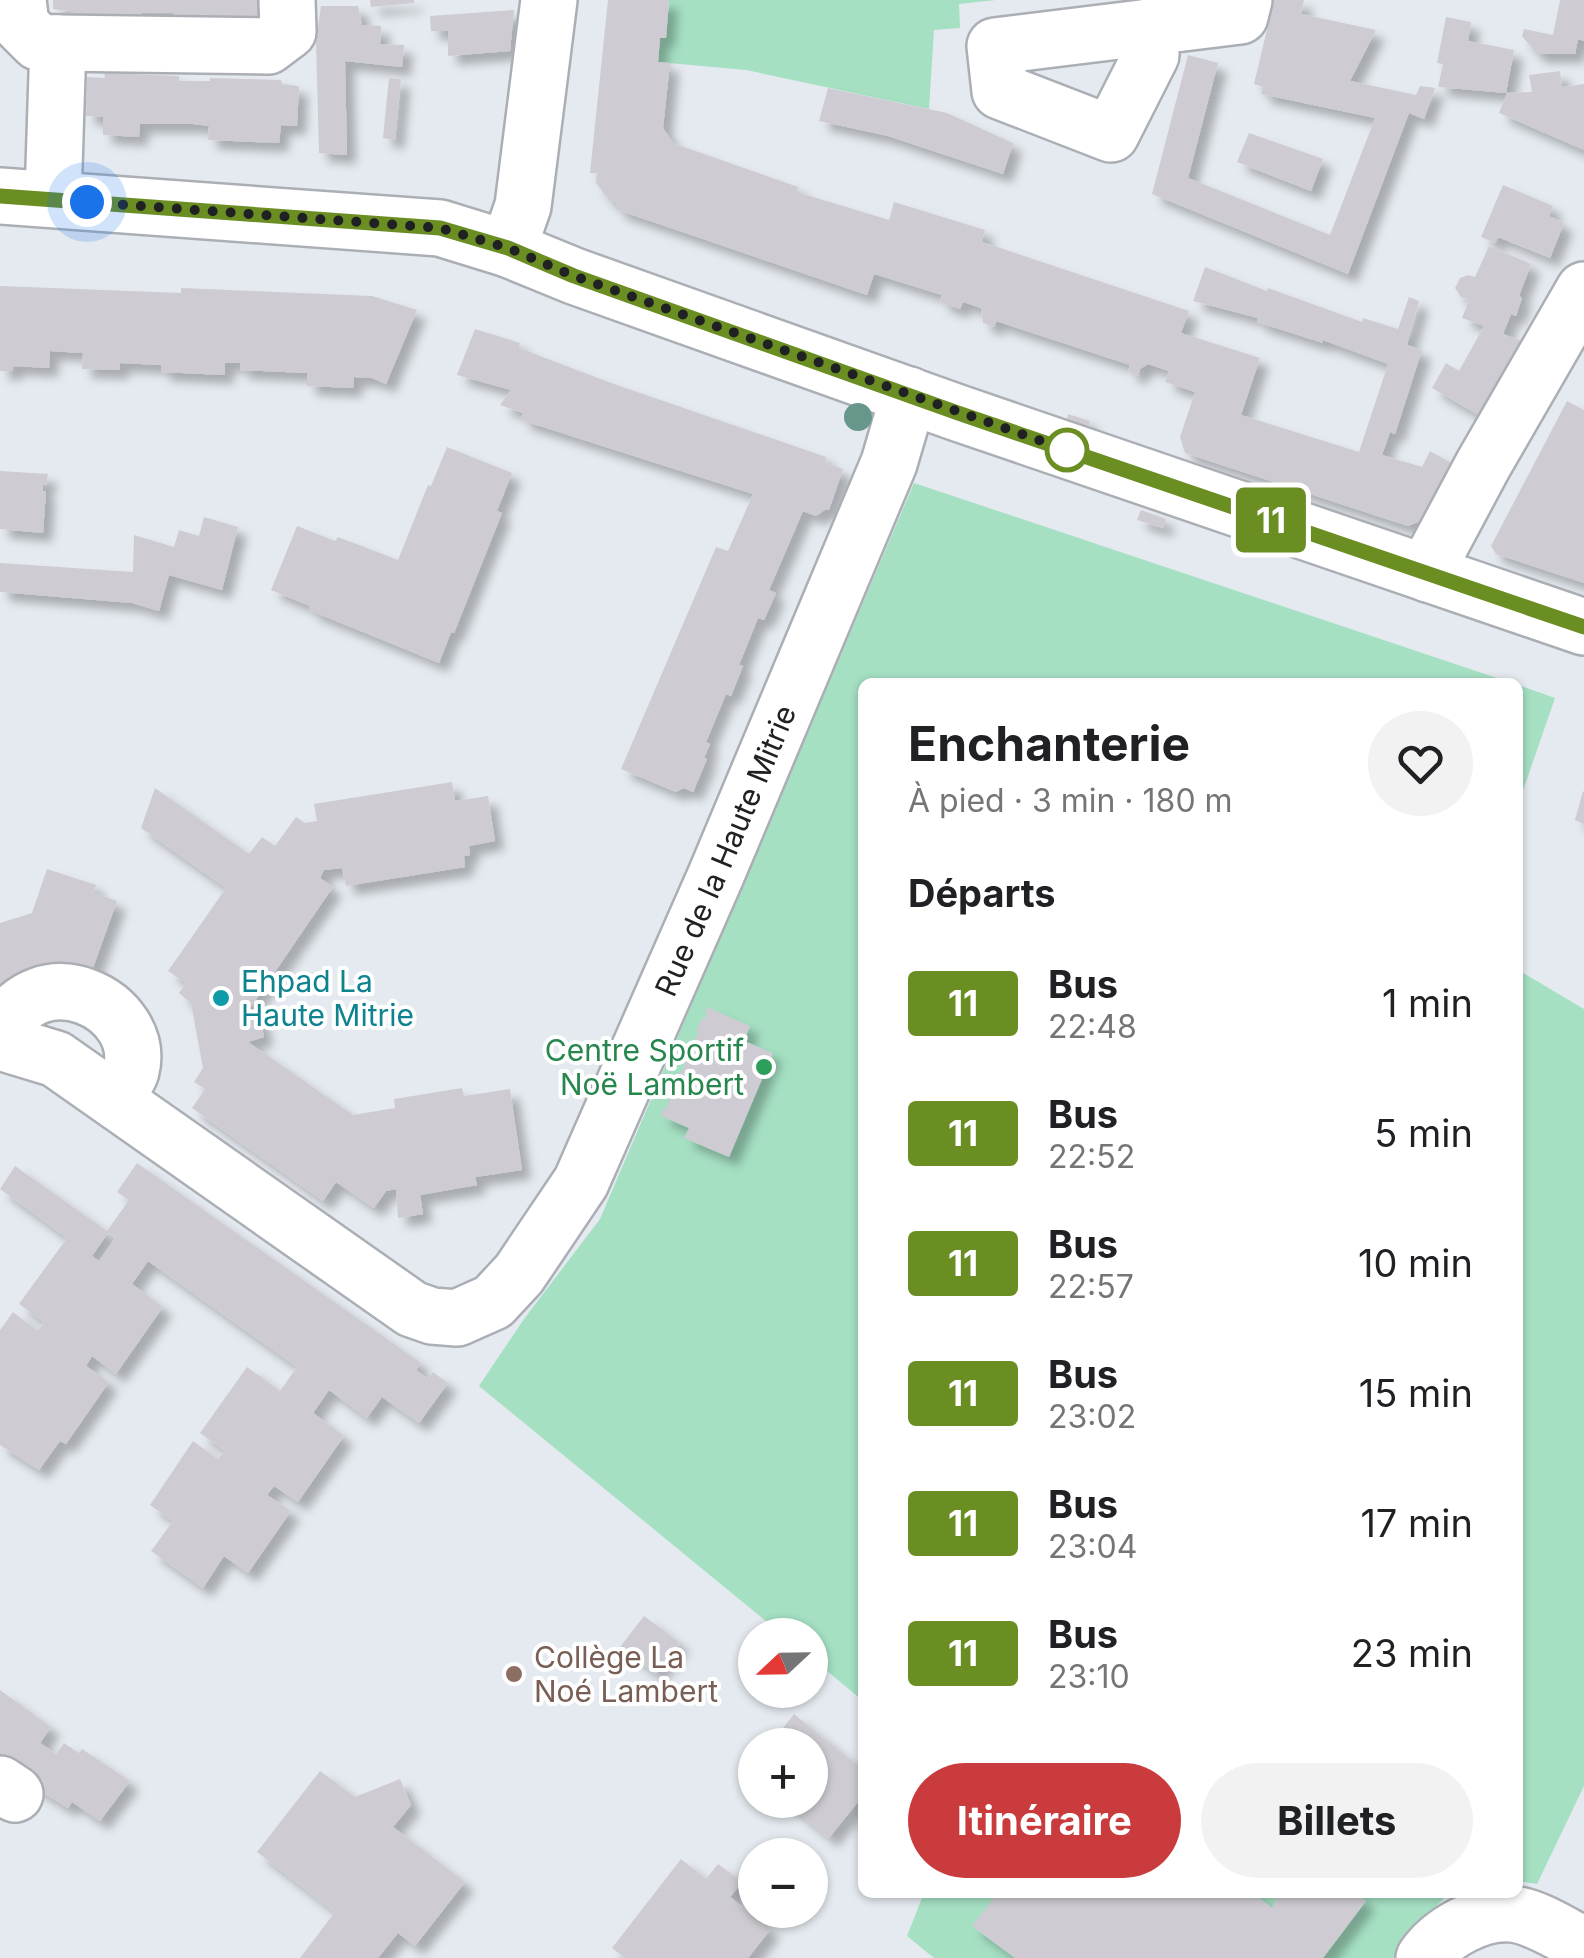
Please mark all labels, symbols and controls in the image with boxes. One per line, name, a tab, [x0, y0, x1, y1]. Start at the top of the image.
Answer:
your location	[62, 177, 112, 227]
unlabelled marker	[1046, 429, 1088, 471]
line badge: 11	[1226, 488, 1316, 552]
text: 11	[1256, 499, 1286, 541]
street label: Rue de la Haute Mitrie	[647, 700, 803, 1001]
button: heart	[1368, 711, 1473, 816]
text: Enchanterie	[908, 714, 1190, 773]
text: À pied · 3 min · 180 m	[908, 781, 1233, 820]
text: Départs	[908, 870, 1056, 916]
text: Bus	[1048, 961, 1118, 1007]
place label: Ehpad La Haute Mitrie	[241, 963, 414, 1033]
text: 1 min	[1382, 980, 1473, 1026]
text: 11	[948, 982, 978, 1024]
marker: Ehpad La Haute Mitrie	[210, 987, 232, 1009]
text: 22:48	[1048, 1007, 1137, 1046]
place label: Centre Sportif Noë Lambert	[545, 1032, 744, 1102]
marker: Centre Sportif Noë Lambert	[753, 1056, 775, 1078]
text: Bus	[1048, 1091, 1118, 1137]
text: 5 min	[1374, 1110, 1473, 1156]
text: 11	[948, 1112, 978, 1154]
text: 22:52	[1048, 1137, 1135, 1176]
text: Bus	[1048, 1221, 1118, 1267]
text: 10 min	[1358, 1240, 1473, 1286]
text: 11	[948, 1242, 978, 1284]
text: 22:57	[1048, 1267, 1134, 1306]
text: Bus	[1048, 1351, 1118, 1397]
text: 15 min	[1359, 1370, 1473, 1416]
text: 11	[948, 1372, 978, 1414]
text: 23:02	[1048, 1397, 1136, 1436]
text: Bus	[1048, 1481, 1118, 1527]
text: 17 min	[1360, 1500, 1473, 1546]
text: 11	[948, 1502, 978, 1544]
text: 23:04	[1048, 1527, 1137, 1566]
text: Bus	[1048, 1611, 1118, 1657]
north arrow	[738, 1618, 828, 1708]
map controls	[738, 1618, 828, 1928]
text: 23 min	[1351, 1630, 1473, 1676]
text: 11	[948, 1632, 978, 1674]
place label: Collège La Noé Lambert	[534, 1639, 718, 1709]
text: 23:10	[1048, 1657, 1130, 1696]
marker: Collège La Noé Lambert	[503, 1663, 525, 1685]
button: +	[738, 1728, 828, 1818]
button: Itinéraire	[908, 1763, 1181, 1878]
button: Billets	[1201, 1763, 1473, 1878]
button: −	[738, 1838, 828, 1928]

